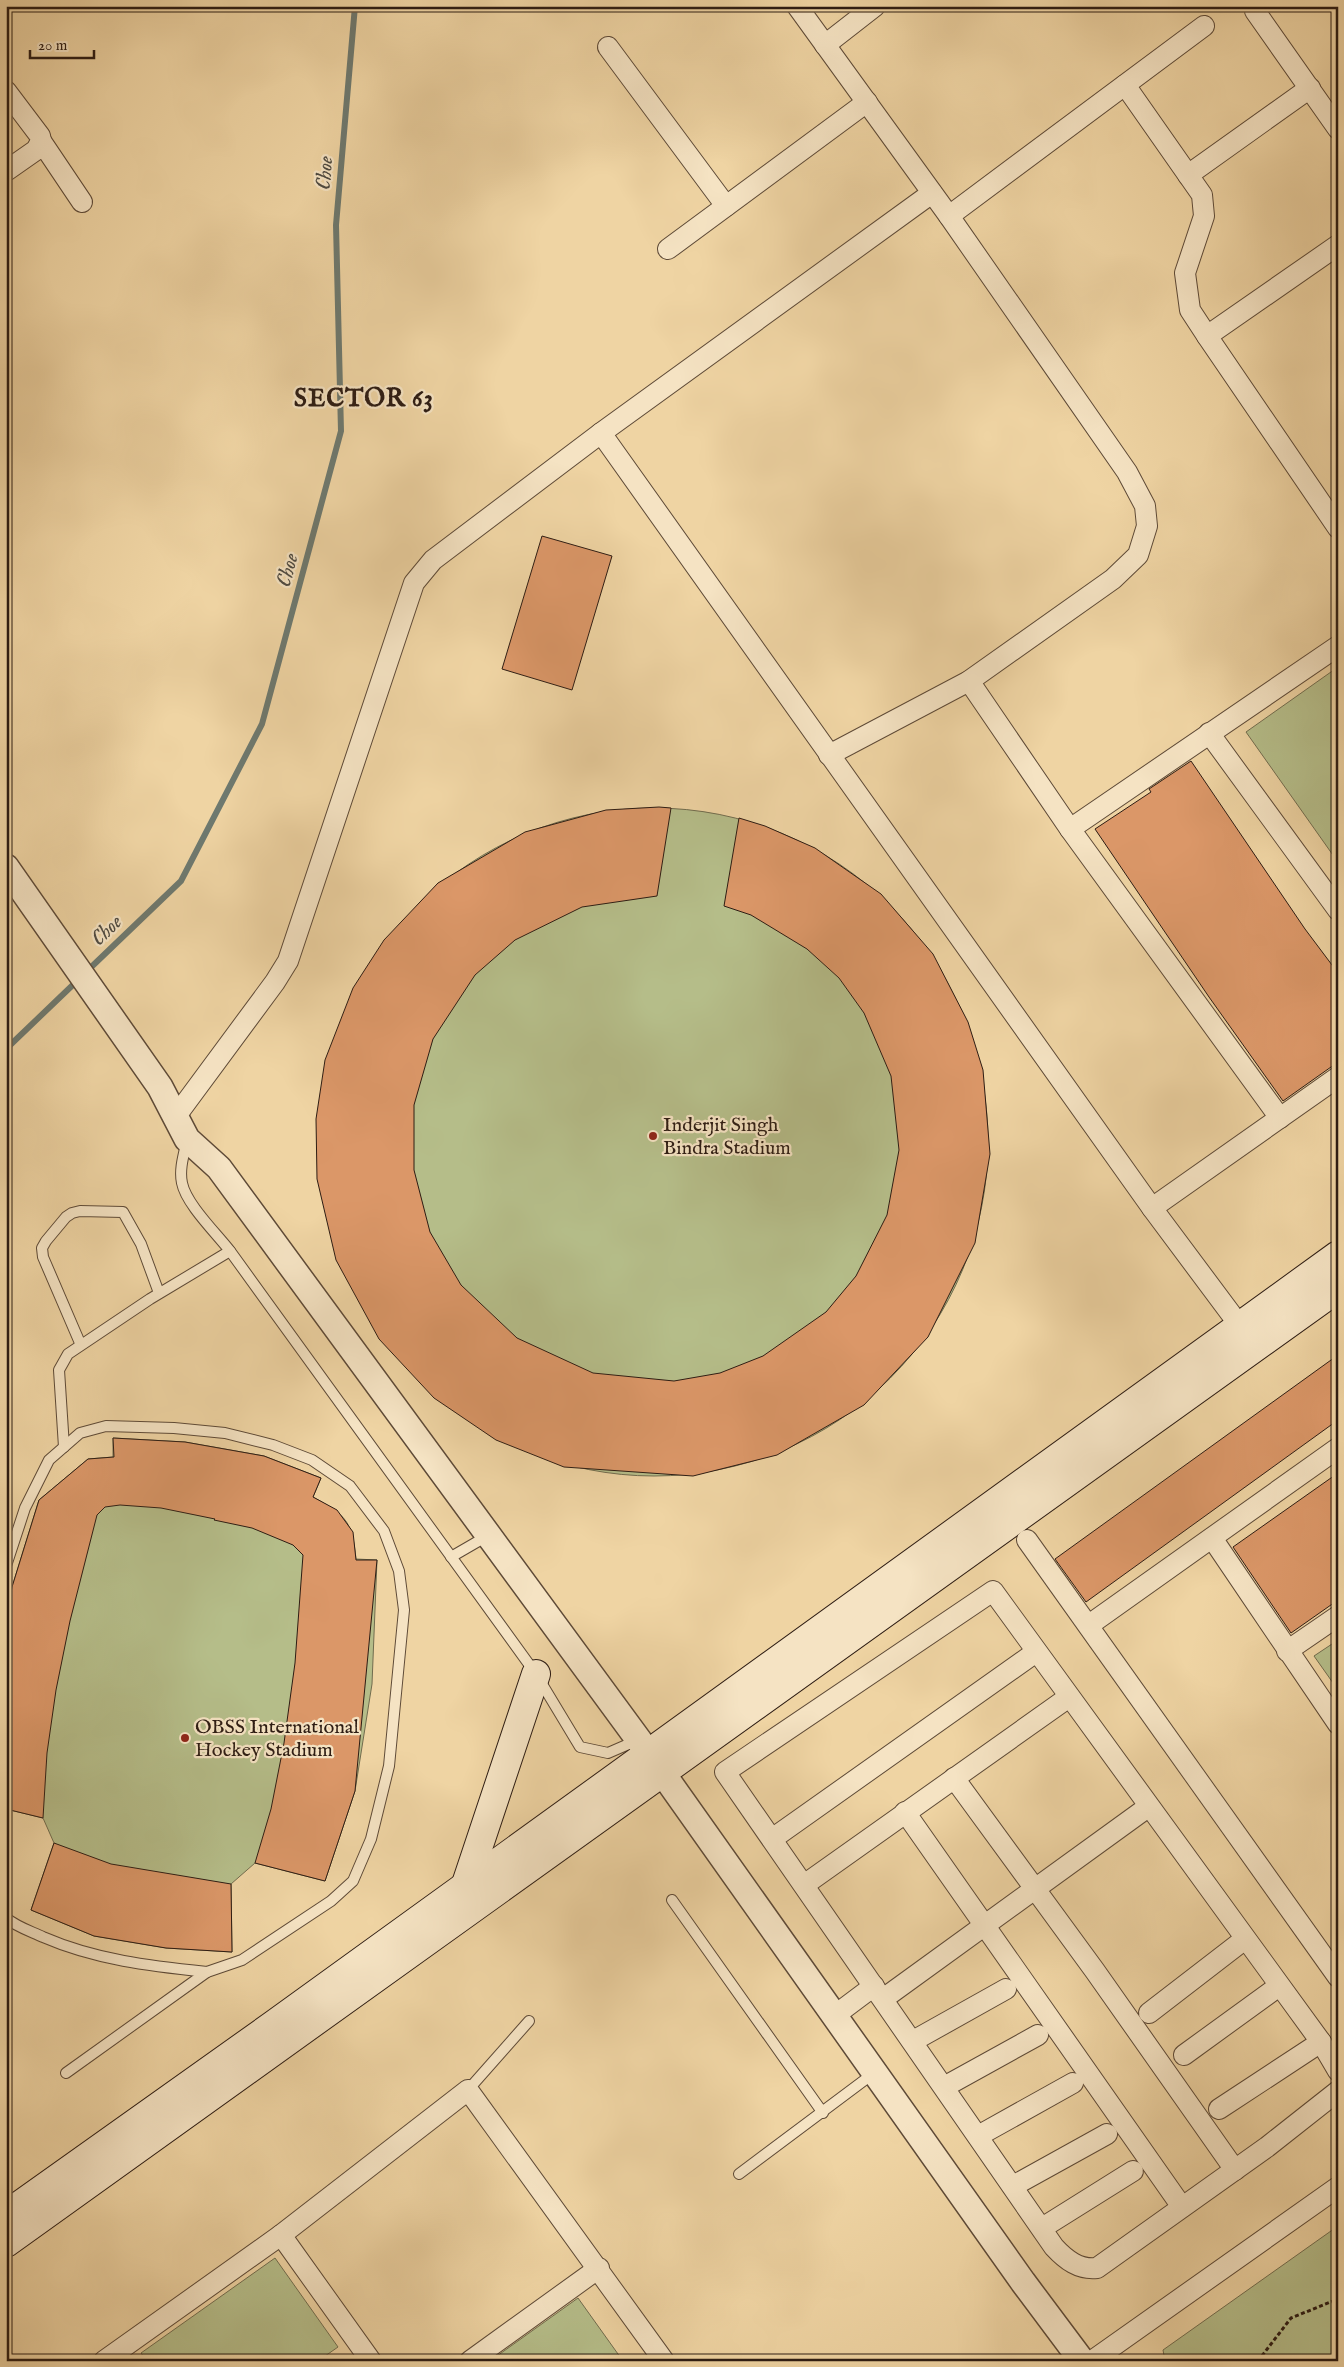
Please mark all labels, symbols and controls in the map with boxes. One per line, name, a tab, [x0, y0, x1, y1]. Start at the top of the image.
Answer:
scale bar	[30, 28, 94, 60]
text: 20 m	[38, 36, 68, 55]
water label: Choe	[311, 155, 340, 191]
district label: SECTOR 63	[294, 383, 434, 415]
water label: Choe	[271, 550, 306, 590]
water label: Choe	[85, 910, 129, 953]
place label: Inderjit Singh Bindra Stadium	[663, 1113, 791, 1161]
marker: Inderjit Singh Bindra Stadium	[647, 1130, 659, 1142]
place label: OBSS International Hockey Stadium	[195, 1715, 359, 1763]
marker: OBSS International Hockey Stadium	[179, 1732, 191, 1744]

